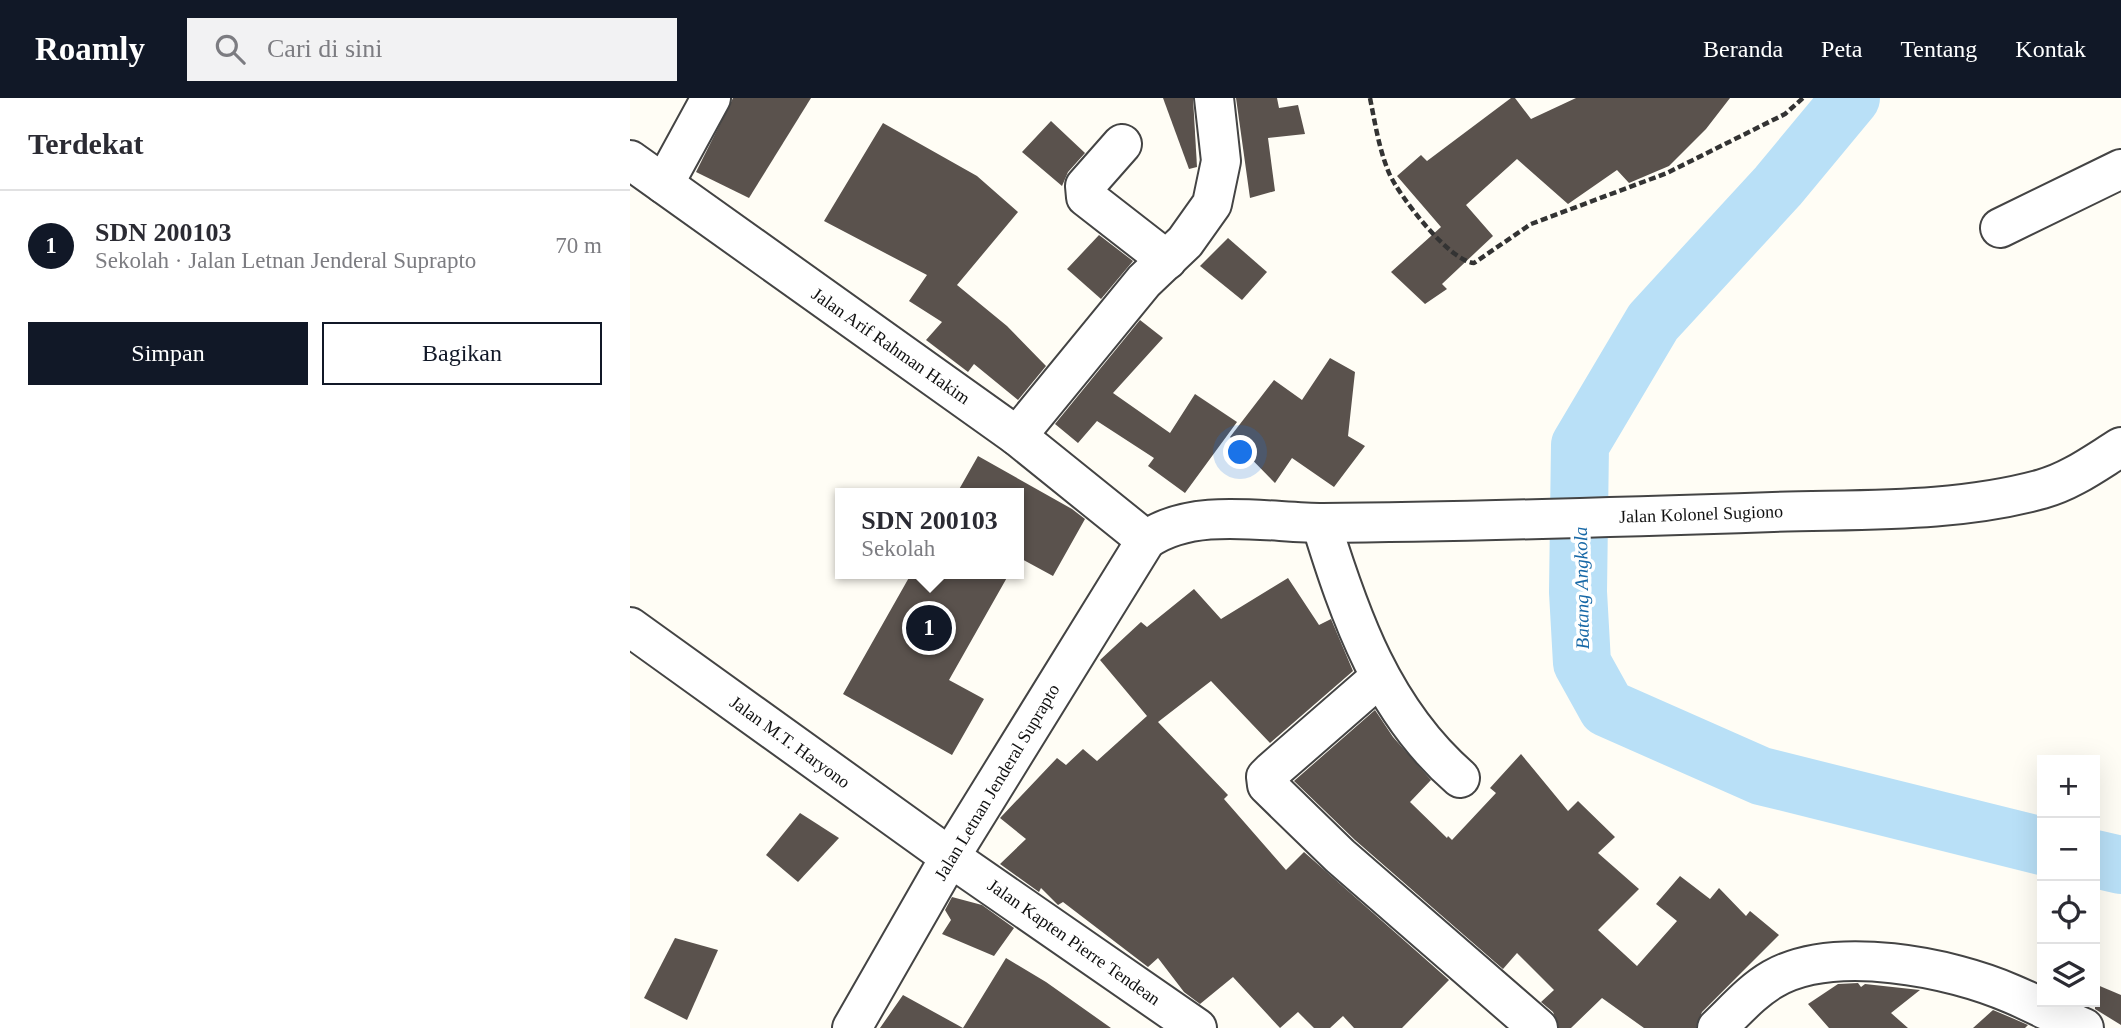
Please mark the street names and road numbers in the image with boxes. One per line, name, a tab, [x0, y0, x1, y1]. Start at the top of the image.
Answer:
street label: Jalan Arif Rahman Hakim	[808, 284, 974, 408]
street label: Jalan Kolonel Sugiono	[1619, 501, 1783, 527]
street label: Jalan Letnan Jenderal Suprapto	[930, 680, 1064, 884]
street label: Jalan M.T. Haryono	[726, 692, 854, 792]
street label: Jalan Kapten Pierre Tendean	[984, 875, 1164, 1009]

